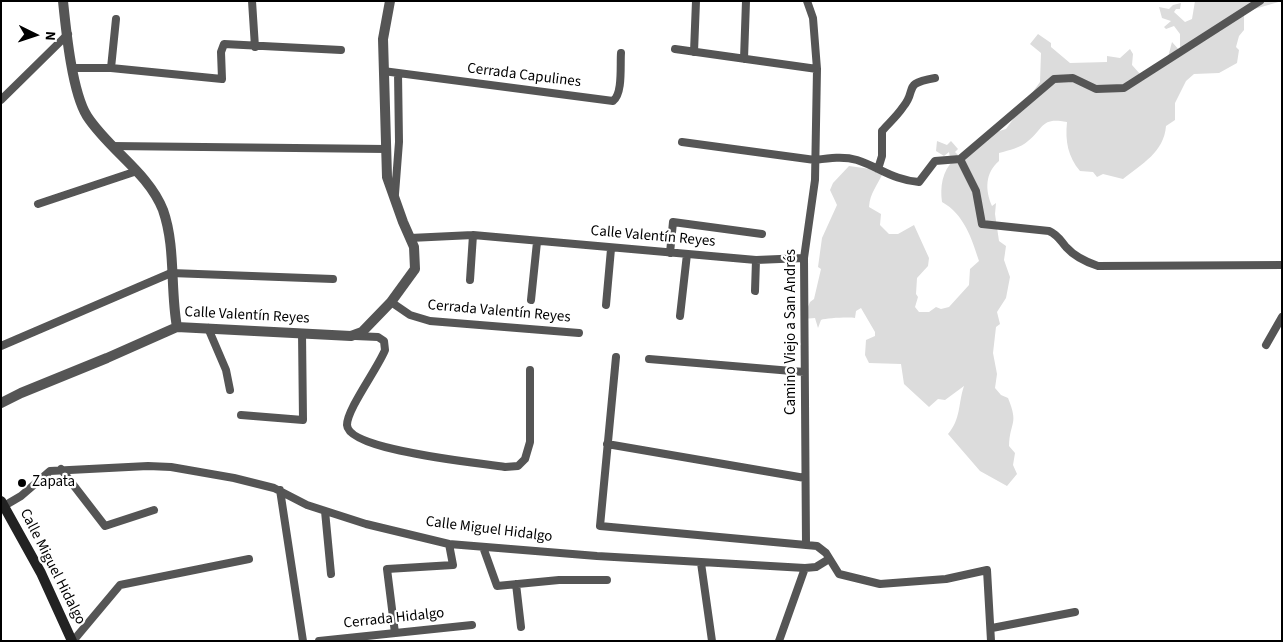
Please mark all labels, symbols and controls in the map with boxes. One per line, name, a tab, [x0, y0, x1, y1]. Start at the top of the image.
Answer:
north arrow	[10, 10, 60, 60]
text: N	[40, 31, 60, 41]
street label: Cerrada Capulines	[466, 60, 582, 92]
street label: Calle Valentín Reyes	[590, 223, 716, 251]
street label: Camino Viejo a San Andrés	[783, 249, 801, 415]
street label: Cerrada Valentín Reyes	[427, 297, 571, 327]
street label: Calle Valentín Reyes	[184, 304, 310, 328]
place label: Zapata	[32, 474, 75, 492]
marker: Zapata	[16, 477, 28, 489]
street label: Calle Miguel Hidalgo	[15, 506, 89, 628]
street label: Calle Miguel Hidalgo	[425, 513, 553, 547]
street label: Cerrada Hidalgo	[343, 605, 445, 633]

